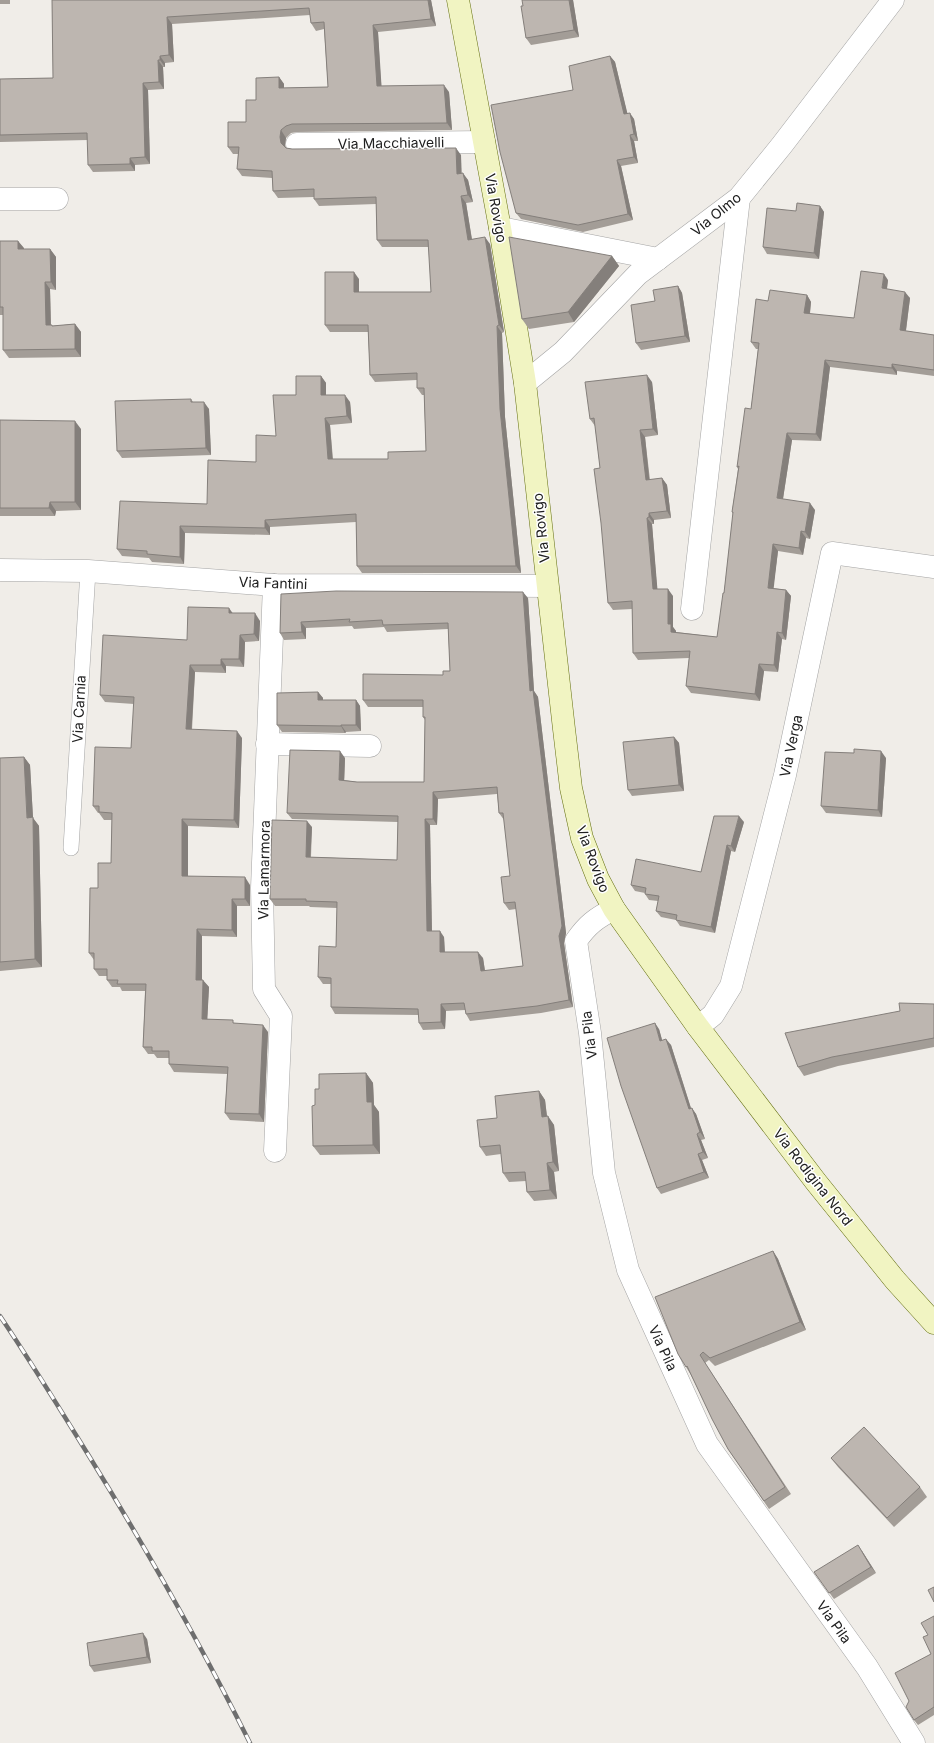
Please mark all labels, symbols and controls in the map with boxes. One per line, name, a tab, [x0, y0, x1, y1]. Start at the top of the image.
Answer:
street label: Via Macchiavelli	[338, 133, 444, 152]
street label: Via Rovigo	[482, 172, 511, 244]
street label: Via Olmo	[687, 188, 744, 239]
street label: Via Rovigo	[528, 492, 553, 564]
street label: Via Fantini	[238, 573, 308, 592]
street label: Via Carnia	[68, 675, 89, 743]
street label: Via Verga	[776, 713, 805, 779]
street label: Via Lamarmora	[254, 820, 273, 920]
street label: Via Rovigo	[573, 823, 614, 895]
street label: Via Pila	[577, 1010, 600, 1060]
street label: Via Rodigina Nord	[770, 1125, 857, 1229]
street label: Via Pila	[646, 1322, 681, 1373]
street label: Via Pila	[813, 1597, 856, 1646]

